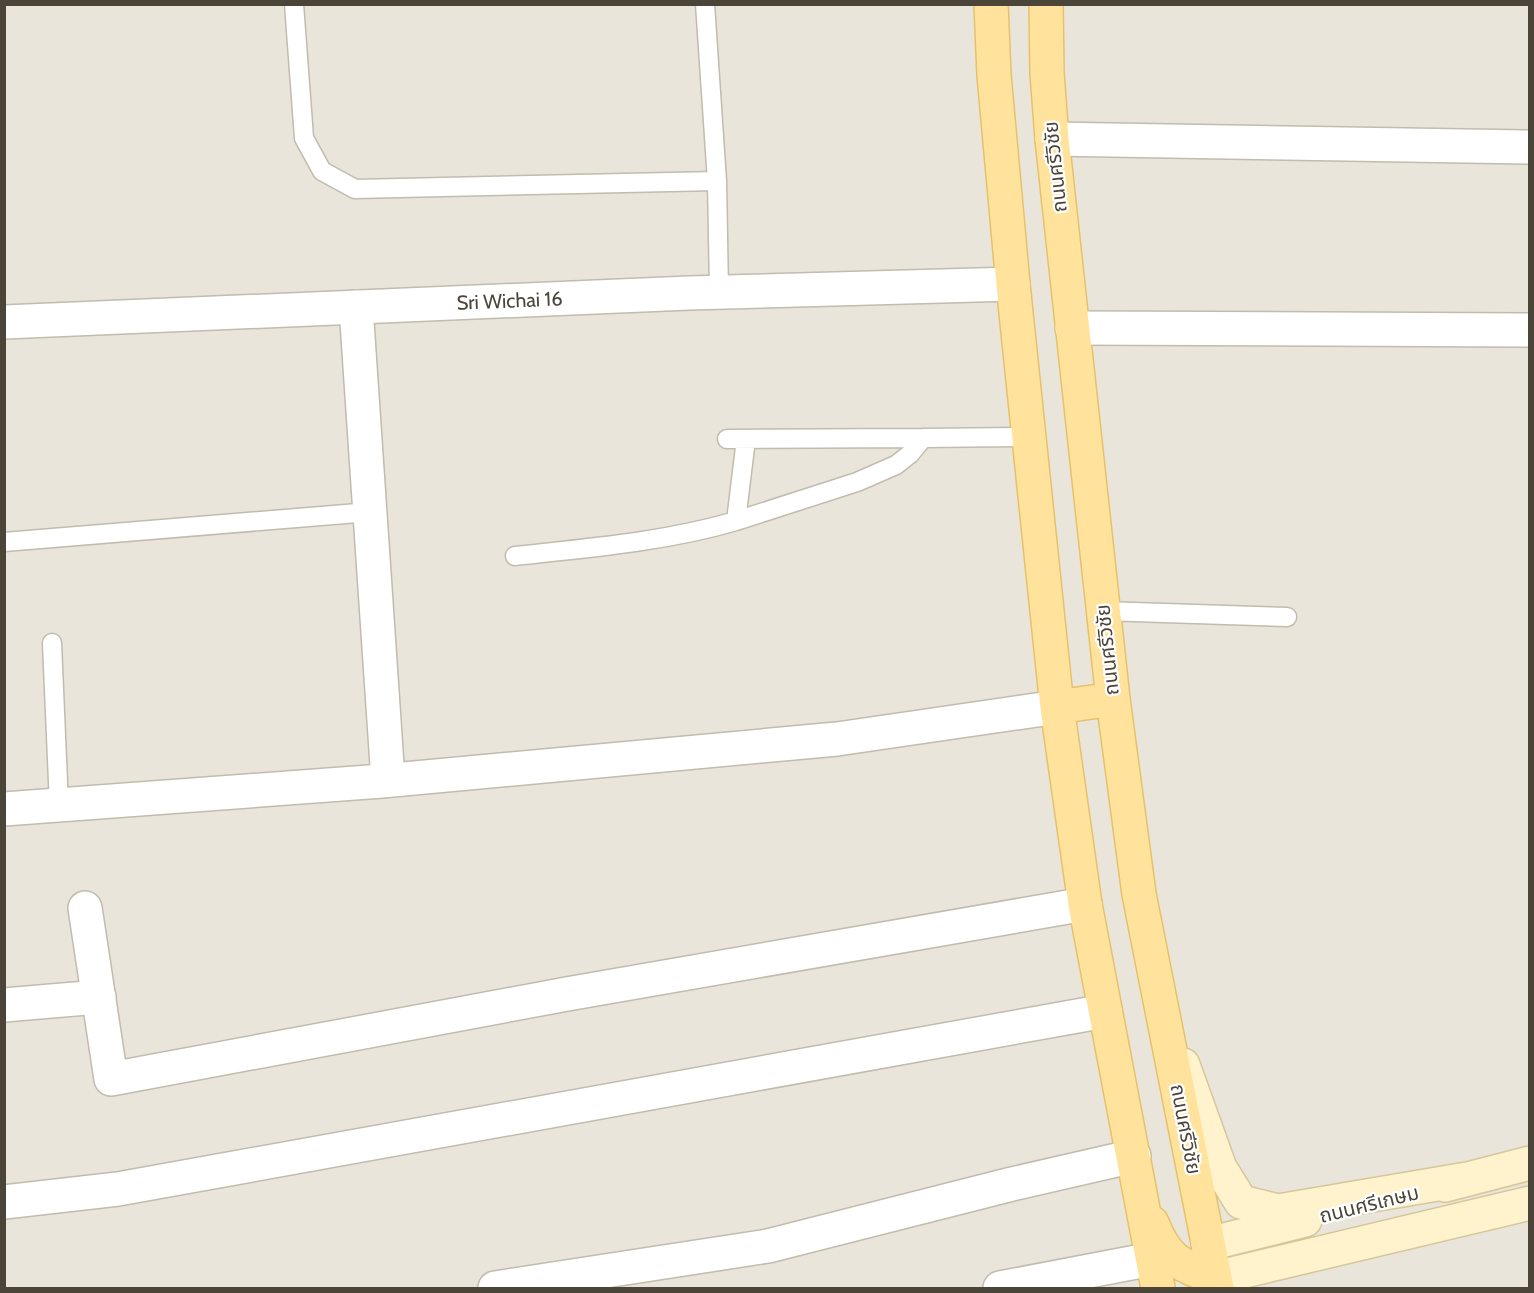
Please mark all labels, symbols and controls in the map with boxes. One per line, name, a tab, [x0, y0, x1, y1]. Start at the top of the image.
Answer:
street label: ถนนศรีวิชัย	[1038, 120, 1072, 214]
street label: Sri Wichai 16	[456, 286, 563, 315]
street label: ถนนศรีวิชัย	[1090, 603, 1124, 697]
street label: ถนนศรีวิชัย	[1165, 1082, 1207, 1176]
street label: ถนนศรีเกษม	[1317, 1180, 1421, 1228]

